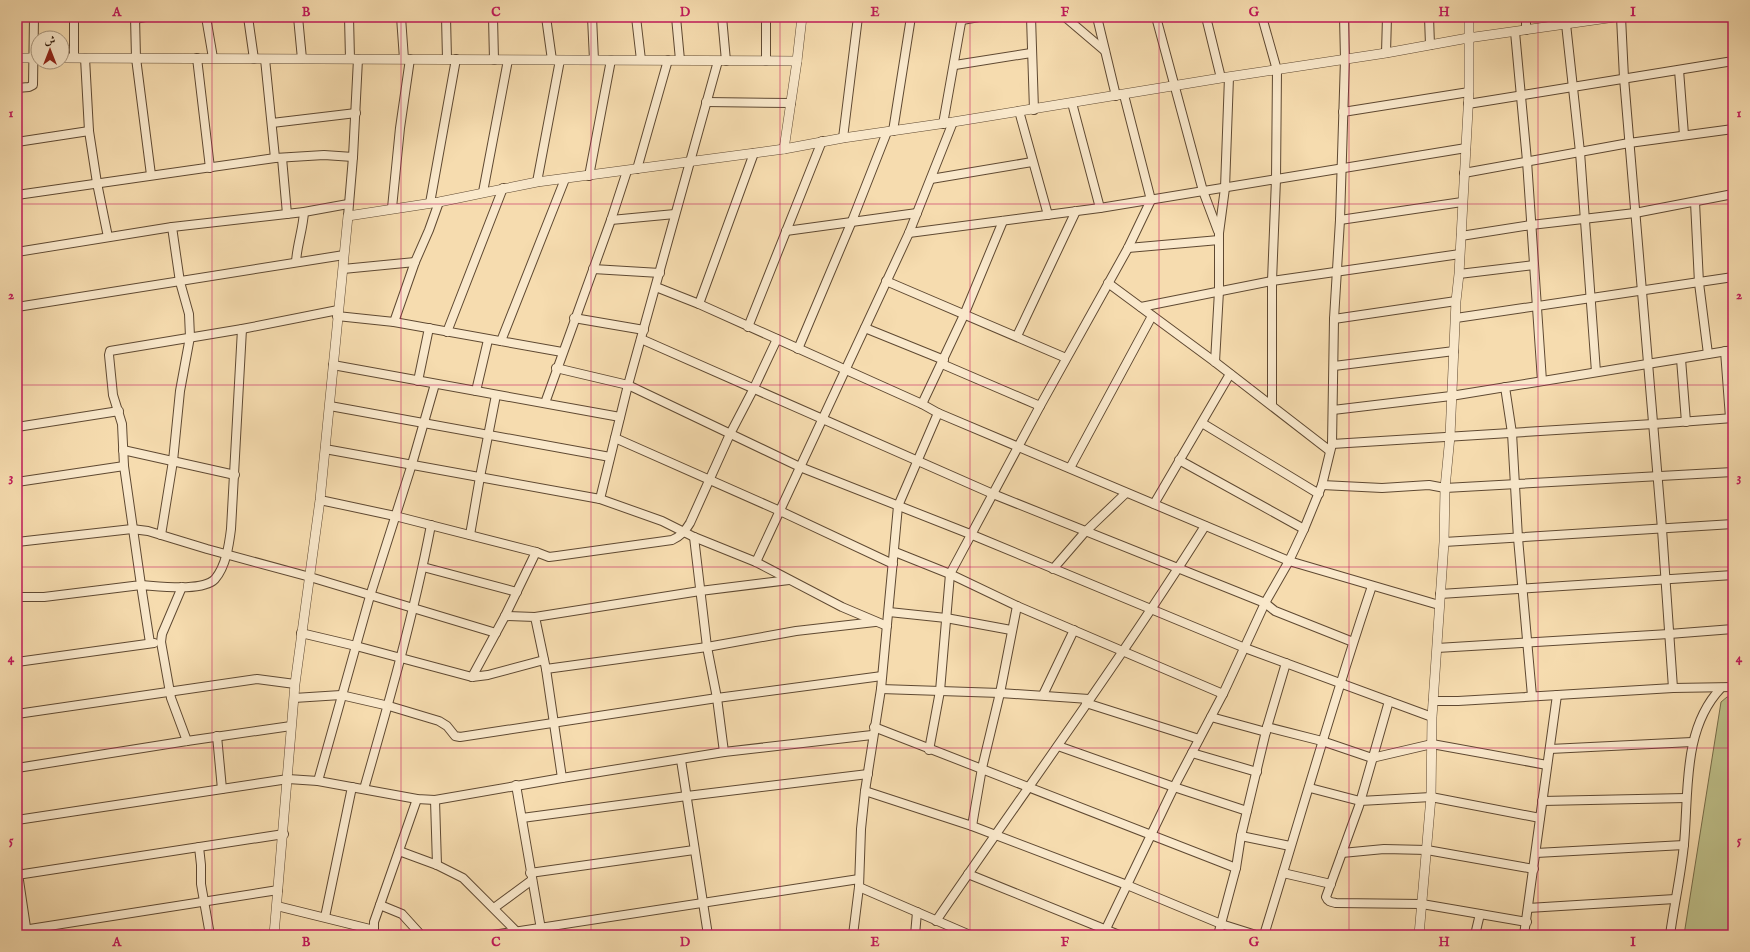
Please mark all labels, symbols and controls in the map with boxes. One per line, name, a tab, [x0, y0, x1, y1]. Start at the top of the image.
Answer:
text: A	[112, 4, 123, 21]
text: B	[302, 4, 311, 21]
text: C	[491, 4, 501, 21]
text: D	[680, 4, 691, 21]
text: E	[870, 4, 880, 21]
text: F	[1061, 4, 1070, 21]
text: G	[1249, 4, 1260, 21]
text: H	[1438, 4, 1450, 21]
text: I	[1630, 4, 1636, 21]
north arrow	[30, 30, 70, 70]
text: ش	[45, 34, 56, 48]
text: 1	[9, 105, 14, 122]
text: 1	[1737, 105, 1742, 122]
text: 2	[8, 287, 14, 304]
text: 2	[1736, 287, 1742, 304]
text: 3	[9, 469, 14, 486]
text: 3	[1737, 469, 1742, 486]
text: 4	[8, 650, 15, 667]
text: 4	[1736, 650, 1743, 667]
text: 5	[9, 832, 14, 849]
text: 5	[1737, 832, 1742, 849]
text: A	[112, 934, 123, 951]
text: B	[302, 934, 311, 951]
text: C	[491, 934, 501, 951]
text: D	[680, 934, 691, 951]
text: E	[870, 934, 880, 951]
text: F	[1061, 934, 1070, 951]
text: G	[1249, 934, 1260, 951]
text: H	[1438, 934, 1450, 951]
text: I	[1630, 934, 1636, 951]

